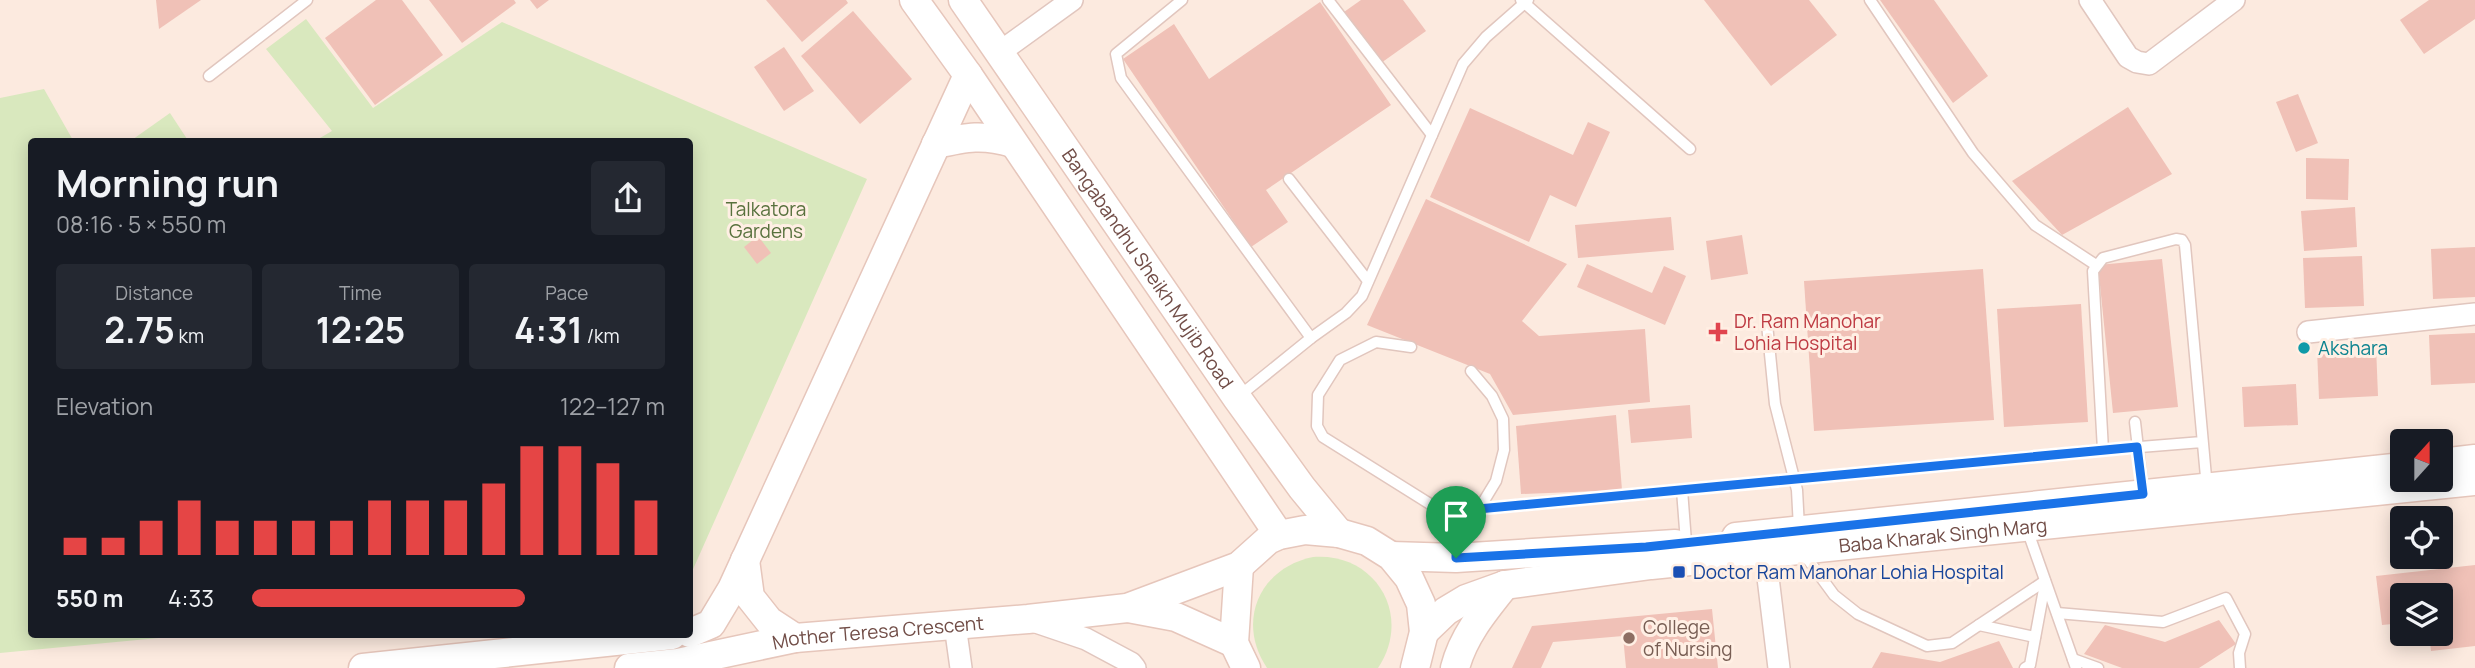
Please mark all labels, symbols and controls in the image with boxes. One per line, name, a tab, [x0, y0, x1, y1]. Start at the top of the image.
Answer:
street label: Bangabandhu Sheikh Mujib Road	[1056, 143, 1240, 394]
text: Morning run	[56, 156, 279, 208]
button: share	[591, 161, 665, 235]
park label: Talkatora Gardens	[726, 196, 806, 244]
text: 08:16 · 5 × 550 m	[56, 208, 226, 240]
text: Distance	[115, 280, 193, 306]
text: Time	[339, 280, 382, 306]
text: Pace	[545, 280, 588, 306]
text: 2.75	[104, 306, 175, 354]
text: 12:25	[316, 306, 405, 354]
text: 4:31	[514, 306, 583, 354]
place label: Dr. Ram Manohar Lohia Hospital	[1734, 308, 1881, 356]
marker: Dr. Ram Manohar Lohia Hospital	[1708, 322, 1728, 342]
text: km	[175, 323, 204, 349]
text: /km	[583, 323, 620, 349]
place label: Akshara	[2318, 335, 2388, 361]
marker: Akshara	[2296, 340, 2312, 356]
text: Elevation	[56, 390, 153, 422]
text: 122–127 m	[560, 390, 665, 422]
north arrow	[2390, 429, 2454, 492]
map controls	[2390, 429, 2453, 646]
pin	[1426, 486, 1486, 558]
icon: arrive	[1437, 497, 1475, 535]
button: locate	[2390, 506, 2453, 569]
street label: Baba Kharak Singh Marg	[1837, 512, 2048, 559]
place label: Doctor Ram Manohar Lohia Hospital	[1693, 559, 2004, 585]
marker: Doctor Ram Manohar Lohia Hospital	[1671, 564, 1687, 580]
text: 550 m	[56, 582, 123, 614]
text: 4:33	[168, 582, 214, 614]
button: layers	[2390, 583, 2453, 646]
street label: Mother Teresa Crescent	[770, 610, 985, 656]
place label: College of Nursing	[1643, 614, 1732, 662]
marker: College of Nursing	[1621, 630, 1637, 646]

